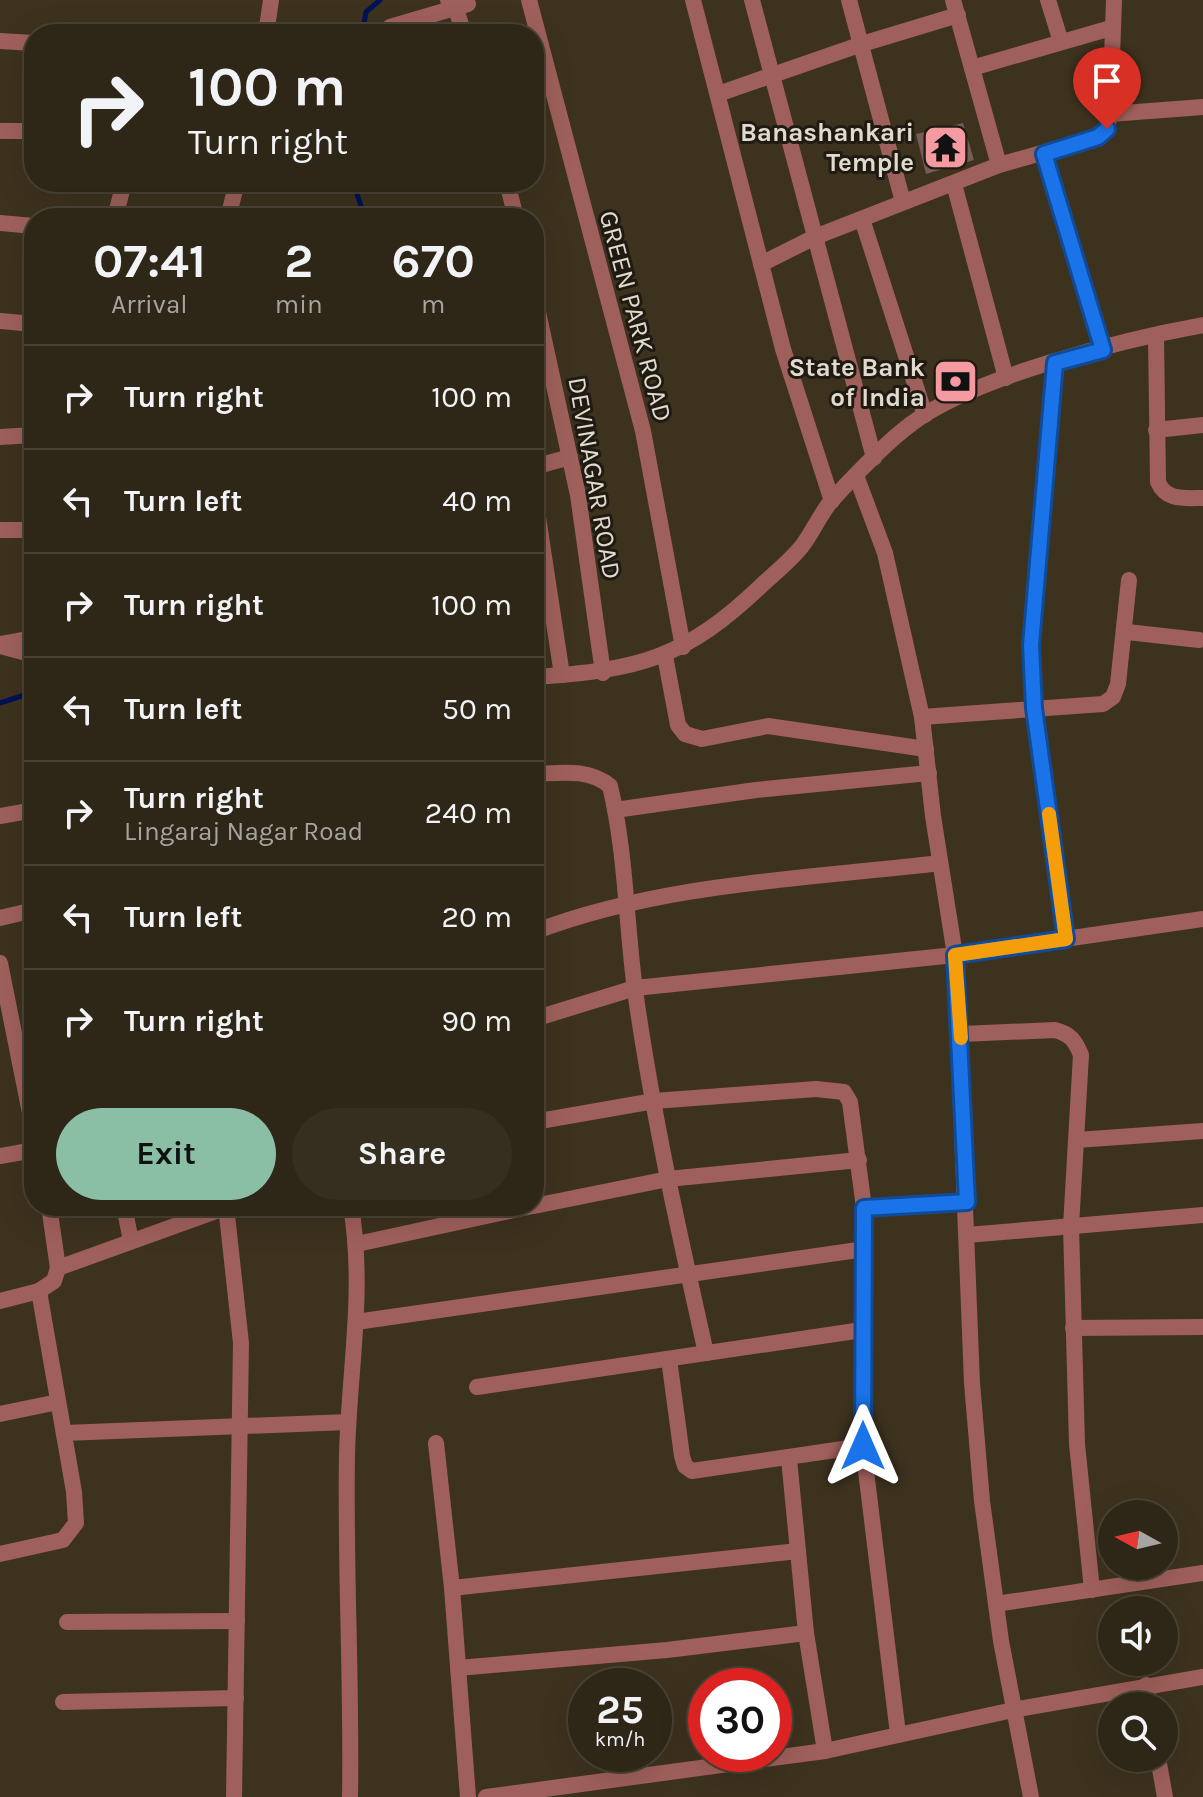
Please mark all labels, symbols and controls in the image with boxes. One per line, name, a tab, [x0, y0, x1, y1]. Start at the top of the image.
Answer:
pin	[1073, 47, 1141, 129]
text: 100 m	[188, 54, 346, 119]
icon: right	[56, 56, 160, 160]
icon: arrive	[1085, 59, 1129, 103]
place label: Banashankari Temple	[740, 117, 914, 178]
text: Turn right	[188, 121, 348, 163]
temple icon: Banashankari Temple	[921, 123, 969, 171]
street label: GREEN PARK ROAD	[592, 207, 679, 425]
text: 07:41	[93, 233, 206, 289]
text: 2	[284, 233, 313, 289]
text: 670	[392, 233, 475, 289]
text: Arrival	[111, 289, 187, 320]
text: min	[275, 289, 323, 320]
text: m	[421, 289, 445, 320]
place label: State Bank of India	[789, 352, 925, 413]
bank icon: State Bank of India	[932, 358, 980, 406]
street label: DEVINAGAR ROAD	[561, 374, 628, 582]
icon: right	[56, 375, 100, 419]
text: Turn right	[124, 379, 264, 415]
text: 100 m	[431, 379, 512, 415]
icon: left	[56, 479, 100, 523]
text: Turn left	[124, 483, 242, 519]
text: 40 m	[442, 483, 512, 519]
icon: right	[56, 583, 100, 627]
text: Turn right	[124, 587, 264, 623]
text: 100 m	[431, 587, 512, 623]
icon: left	[56, 687, 100, 731]
text: Turn left	[124, 691, 242, 727]
text: 50 m	[442, 691, 512, 727]
text: Turn right	[124, 780, 264, 816]
icon: right	[56, 791, 100, 835]
text: 240 m	[425, 795, 512, 831]
text: Lingaraj Nagar Road	[124, 816, 363, 847]
icon: left	[56, 895, 100, 939]
text: Turn left	[124, 899, 242, 935]
text: 20 m	[442, 899, 512, 935]
icon: right	[56, 999, 100, 1043]
text: Turn right	[124, 1003, 264, 1039]
text: 90 m	[442, 1003, 512, 1039]
button: Exit	[56, 1108, 276, 1200]
button: Share	[292, 1108, 512, 1200]
position arrow	[821, 1404, 905, 1488]
north arrow	[1098, 1500, 1178, 1580]
map controls	[1098, 1500, 1178, 1772]
button: sound	[1098, 1596, 1178, 1676]
speed limit sign: 30	[688, 1668, 792, 1772]
text: 25	[596, 1686, 644, 1733]
button: search	[1098, 1692, 1178, 1772]
text: km/h	[595, 1728, 645, 1751]

